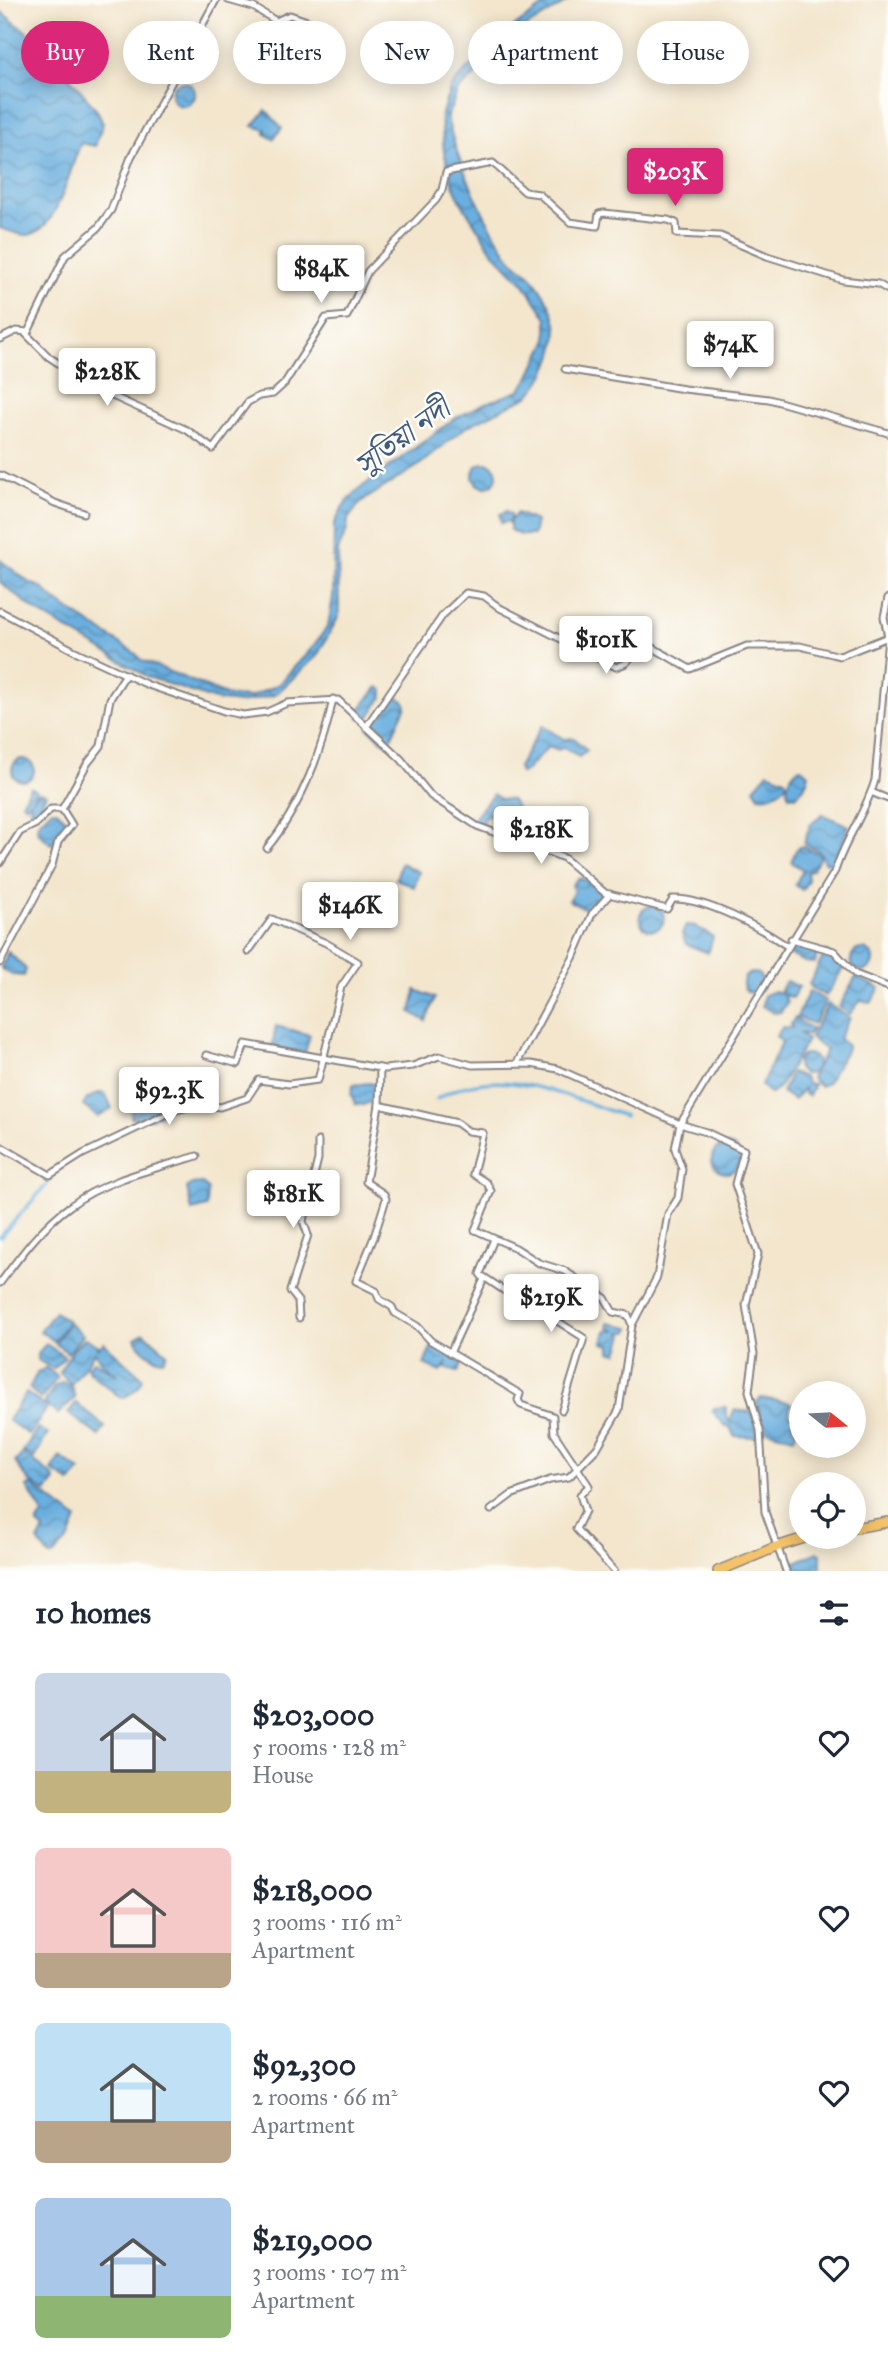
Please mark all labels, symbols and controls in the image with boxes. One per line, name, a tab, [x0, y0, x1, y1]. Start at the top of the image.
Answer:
chip: Buy	[21, 21, 109, 84]
chip: Rent	[123, 21, 219, 84]
chip: Filters	[233, 21, 346, 84]
chip: New	[360, 21, 454, 84]
chip: Apartment	[468, 21, 623, 84]
chip: House	[637, 21, 749, 84]
pin: $203K	[626, 148, 724, 208]
text: $203K	[643, 157, 707, 185]
pin: $84K	[280, 246, 362, 305]
text: $84K	[293, 254, 349, 282]
pin: $74K	[689, 322, 771, 381]
text: $74K	[703, 330, 757, 358]
pin: $228K	[58, 348, 156, 408]
text: $228K	[75, 357, 139, 385]
water label: সুতিয়া নদী	[347, 389, 459, 483]
pin: $101K	[557, 616, 655, 676]
text: $101K	[575, 625, 637, 653]
pin: $218K	[492, 806, 590, 866]
text: $218K	[510, 815, 572, 843]
pin: $146K	[301, 883, 399, 942]
text: $146K	[318, 891, 382, 919]
pin: $92.3K	[112, 1068, 226, 1127]
text: $92.3K	[135, 1076, 203, 1104]
pin: $181K	[244, 1170, 342, 1230]
text: $181K	[263, 1179, 323, 1207]
pin: $219K	[502, 1274, 600, 1334]
text: $219K	[520, 1283, 582, 1311]
north arrow	[789, 1381, 866, 1458]
map controls	[789, 1381, 866, 1549]
button: locate	[789, 1472, 866, 1549]
icon: filters	[815, 1594, 853, 1632]
text: 10 homes	[35, 1595, 151, 1631]
text: $203,000	[252, 1697, 374, 1733]
icon: home	[91, 1701, 175, 1785]
icon: heart	[815, 1724, 853, 1762]
text: 5 rooms · 128 m²	[252, 1733, 406, 1761]
text: House	[252, 1761, 314, 1789]
text: $218,000	[252, 1872, 373, 1908]
icon: home	[91, 1876, 175, 1960]
icon: heart	[815, 1899, 853, 1937]
text: 3 rooms · 116 m²	[252, 1908, 402, 1936]
text: Apartment	[252, 1936, 355, 1964]
text: $92,300	[252, 2047, 356, 2083]
icon: home	[91, 2051, 175, 2135]
icon: heart	[815, 2074, 853, 2112]
text: 2 rooms · 66 m²	[252, 2083, 397, 2111]
text: Apartment	[252, 2111, 355, 2139]
text: $219,000	[252, 2222, 373, 2258]
icon: home	[91, 2226, 175, 2310]
icon: heart	[815, 2249, 853, 2287]
text: 3 rooms · 107 m²	[252, 2258, 406, 2286]
text: Apartment	[252, 2286, 355, 2314]

